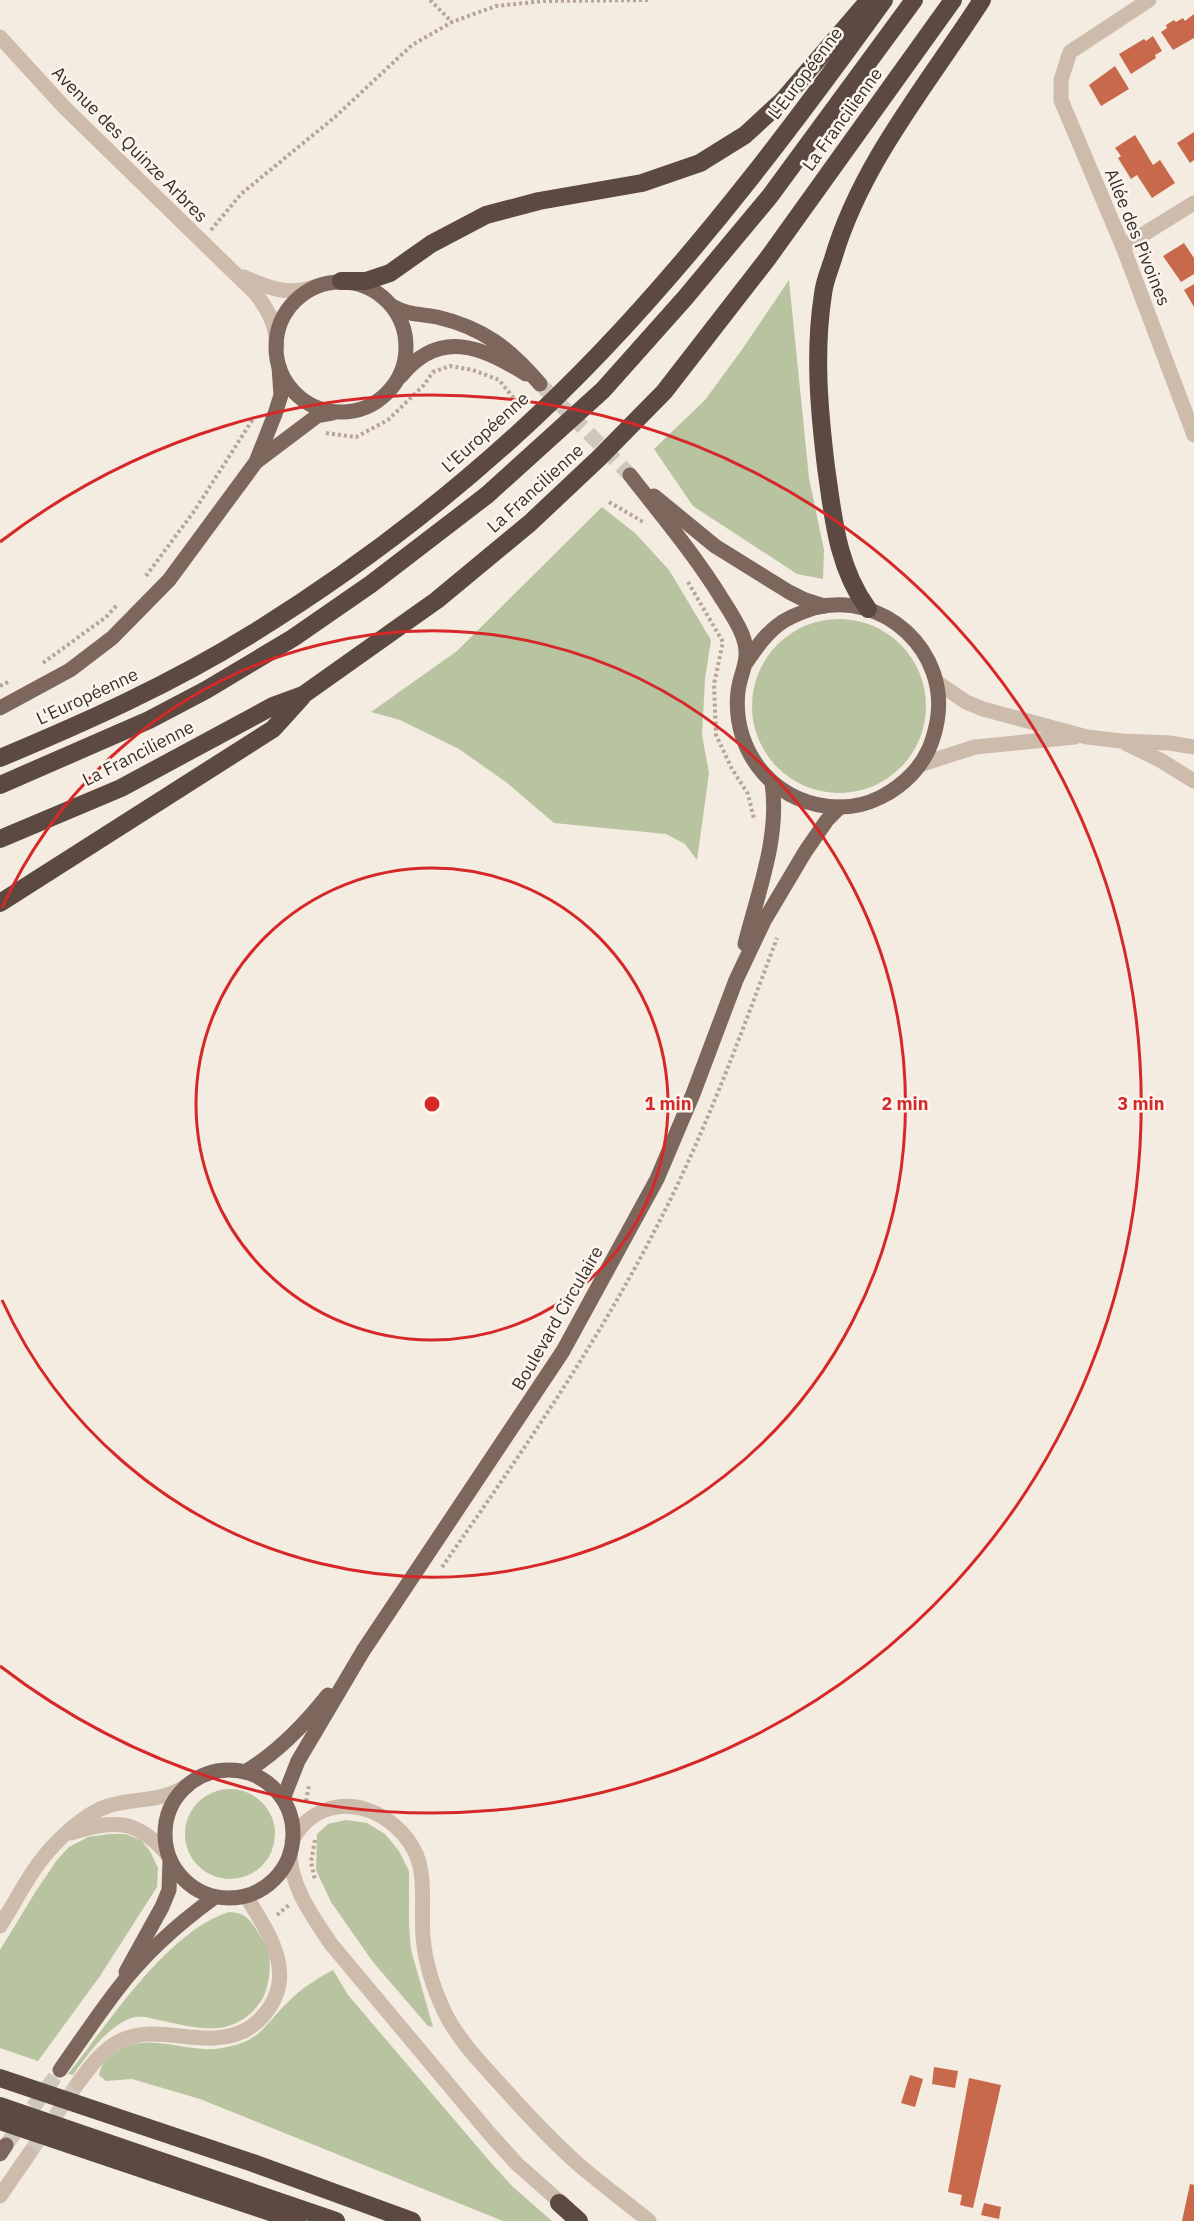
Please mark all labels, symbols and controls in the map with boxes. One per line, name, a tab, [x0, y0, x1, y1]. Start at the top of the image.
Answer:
street label: L'Européenne	[763, 22, 847, 124]
street label: Avenue des Quinze Arbres	[47, 61, 213, 227]
street label: La Francilienne	[797, 63, 887, 175]
street label: Allée des Pivoines	[1100, 165, 1176, 309]
street label: L'Européenne	[436, 387, 534, 477]
street label: La Francilienne	[482, 439, 588, 537]
street label: L'Européenne	[32, 662, 142, 730]
street label: La Francilienne	[78, 715, 198, 791]
text: 1 min	[644, 1092, 692, 1115]
text: 2 min	[881, 1092, 929, 1115]
text: 3 min	[1117, 1092, 1165, 1115]
centre of rings	[422, 1094, 442, 1114]
street label: Boulevard Circulaire	[506, 1242, 608, 1394]

